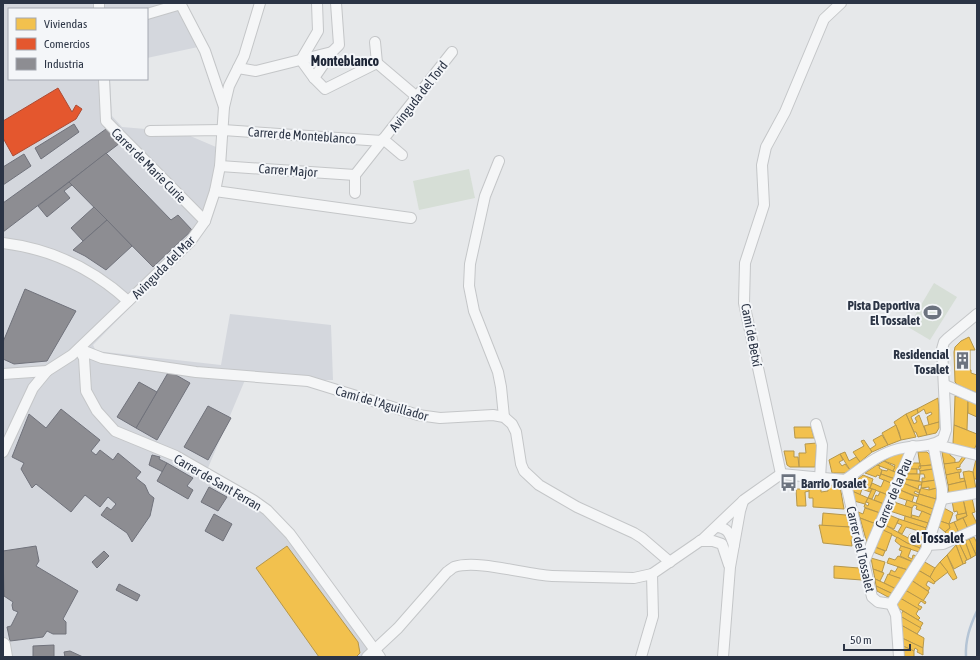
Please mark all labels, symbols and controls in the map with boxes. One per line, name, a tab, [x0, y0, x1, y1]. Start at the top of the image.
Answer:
legend	[8, 8, 148, 80]
text: Viviendas	[44, 17, 87, 31]
text: Comercios	[44, 37, 90, 51]
district label: Monteblanco	[311, 53, 380, 69]
text: Industria	[44, 57, 84, 71]
street label: Avinguda del Tord	[386, 58, 451, 134]
street label: Carrer de Monteblanco	[247, 124, 357, 147]
street label: Carrer de Marie Curie	[108, 125, 189, 206]
street label: Carrer Major	[258, 161, 318, 180]
street label: Avinguda del Mar	[129, 233, 198, 302]
place label: Pista Deportiva El Tossalet	[847, 298, 920, 328]
street label: Camí de Betxí	[738, 302, 765, 368]
sports icon: Pista Deportiva El Tossalet	[923, 302, 943, 322]
place label: Residencial Tosalet	[893, 347, 950, 377]
building icon: Residencial Tosalet	[952, 351, 972, 371]
street label: Camí de l'Aguillador	[334, 383, 430, 424]
street label: Carrer de Sant Ferran	[171, 451, 264, 514]
street label: Carrer de la Pau	[872, 456, 915, 530]
bus stop icon: Barrio Tosalet	[778, 473, 798, 493]
place label: Barrio Tosalet	[801, 476, 867, 491]
street label: Carrer del Tossalet	[843, 505, 878, 594]
district label: el Tossalet	[910, 530, 964, 546]
scale bar	[844, 626, 910, 652]
text: 50 m	[850, 633, 872, 647]

